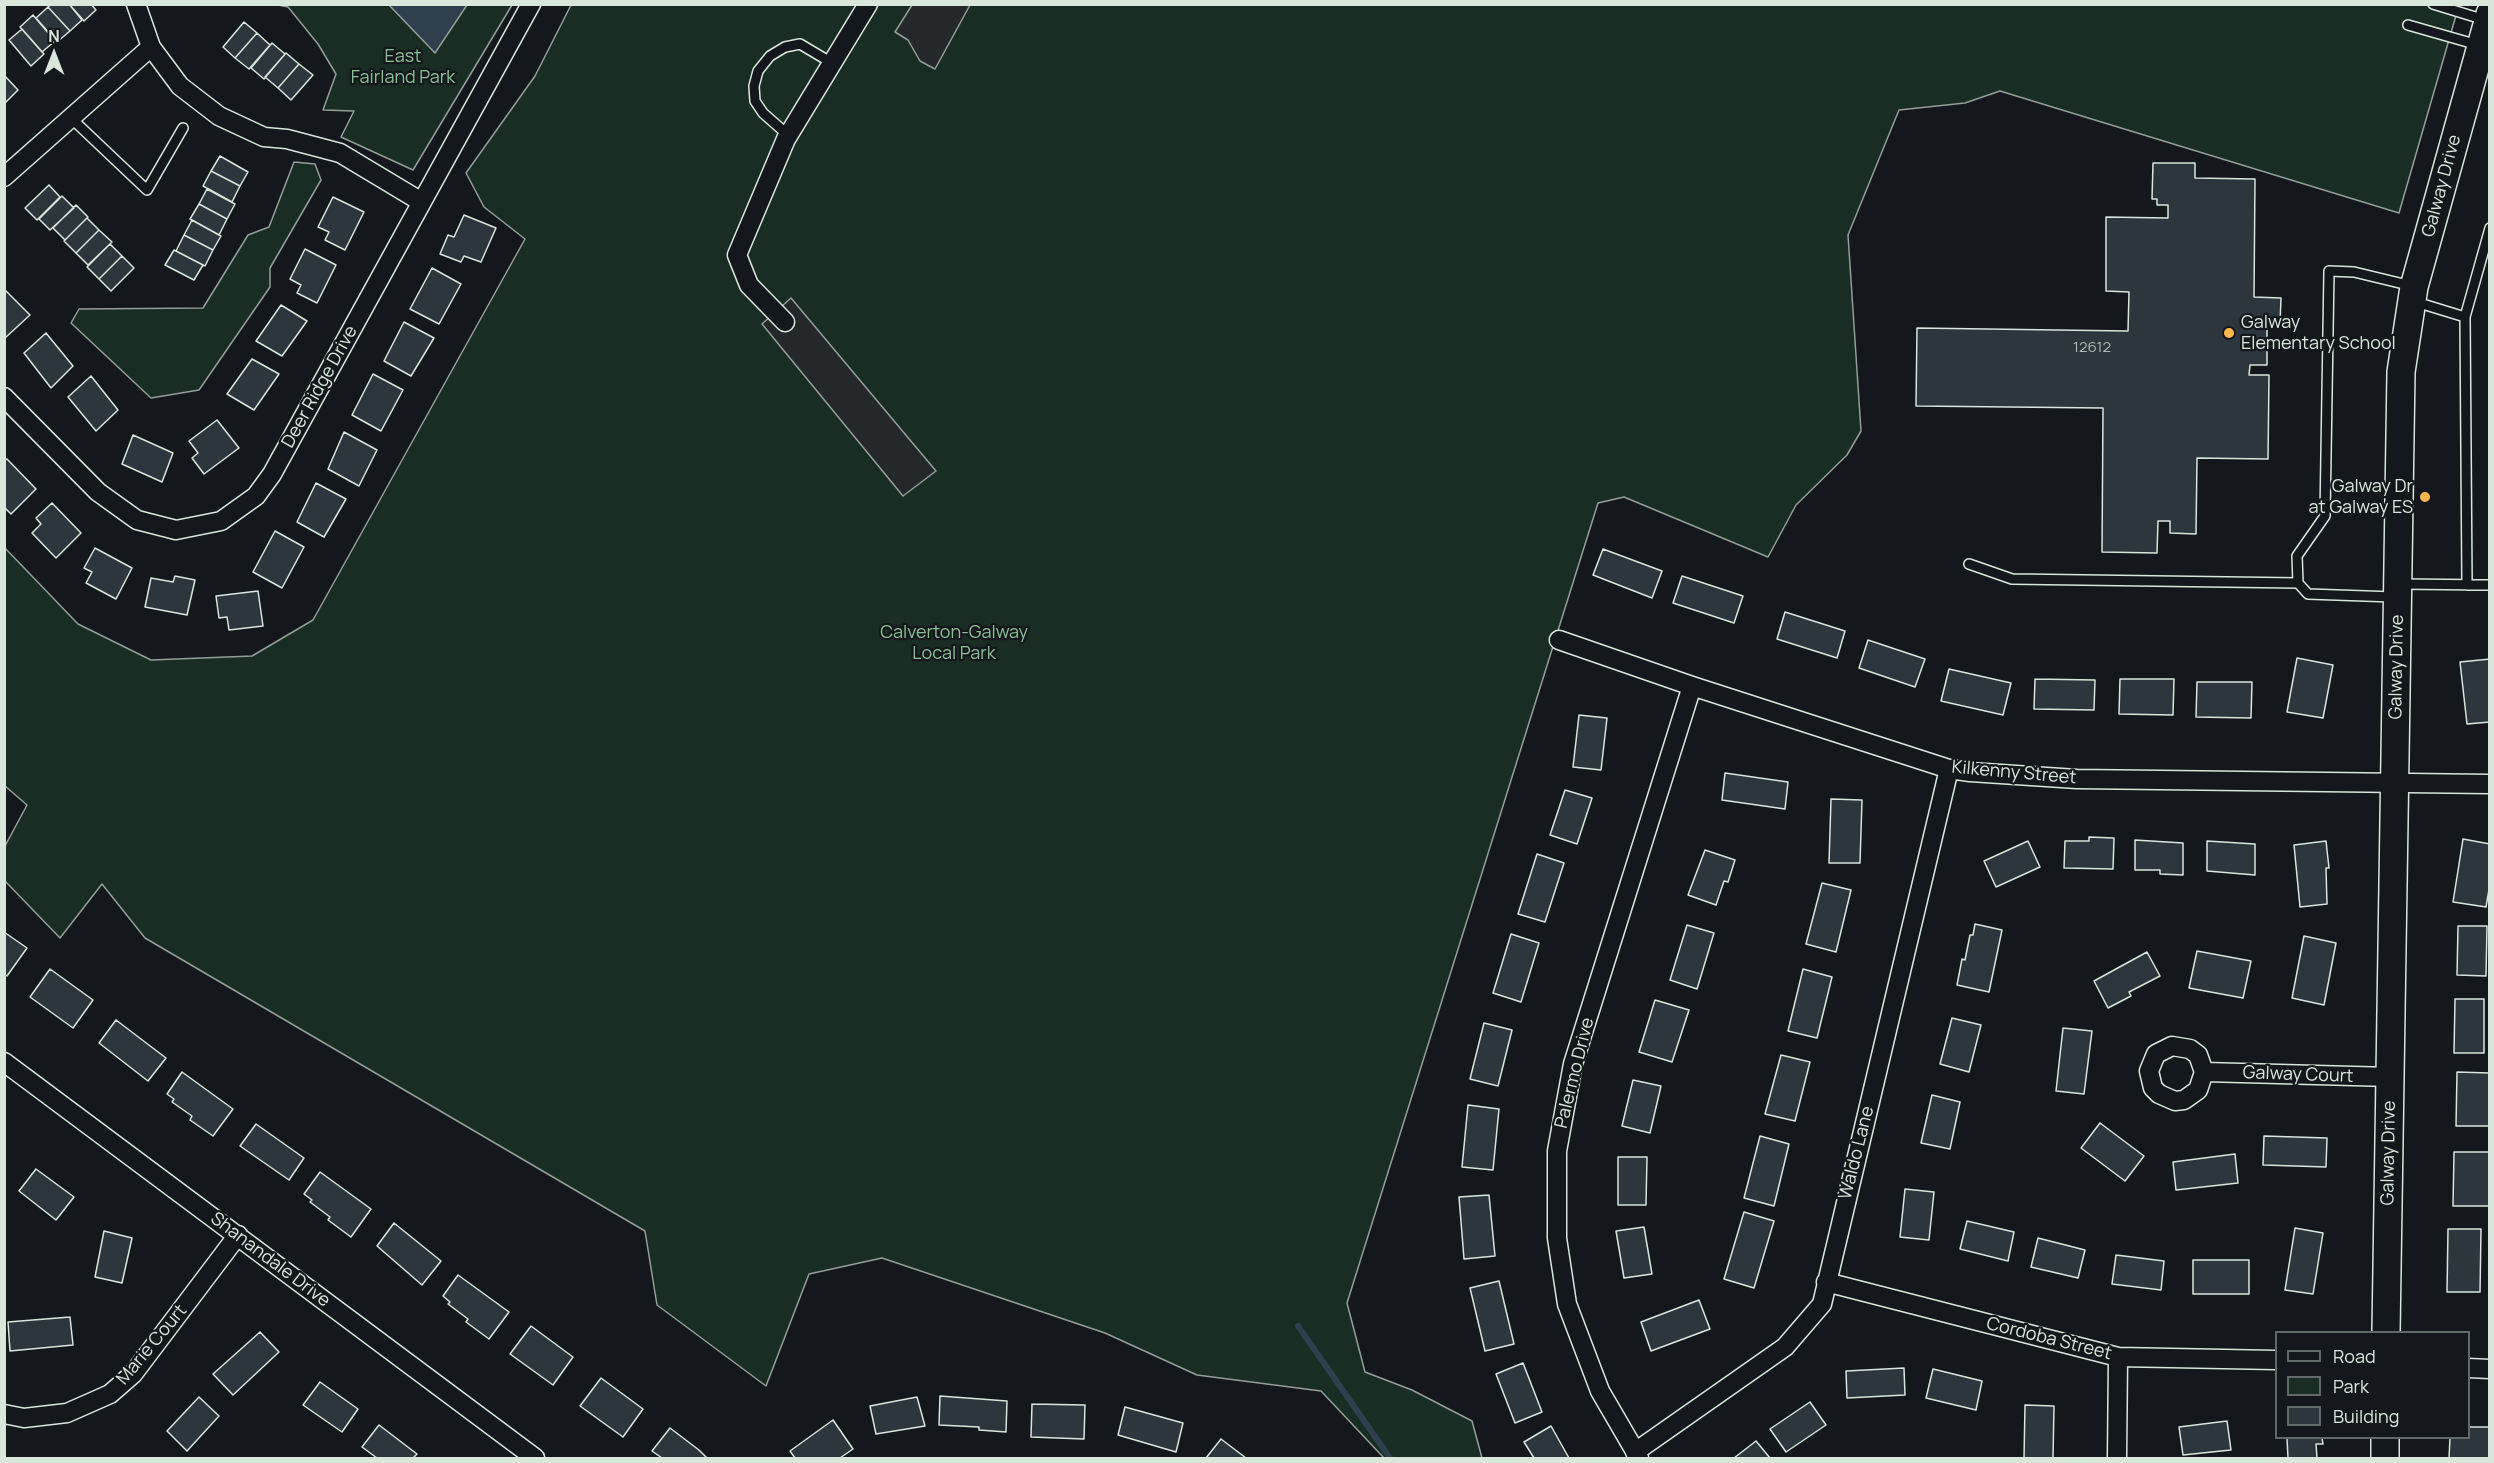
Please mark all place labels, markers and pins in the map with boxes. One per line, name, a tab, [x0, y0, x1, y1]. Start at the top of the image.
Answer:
place label: Galway Elementary School	[2241, 312, 2396, 354]
marker: Galway Elementary School	[2222, 326, 2236, 340]
place label: Galway Dr at Galway ES	[2309, 476, 2413, 518]
marker: Galway Dr at Galway ES	[2418, 490, 2432, 504]

